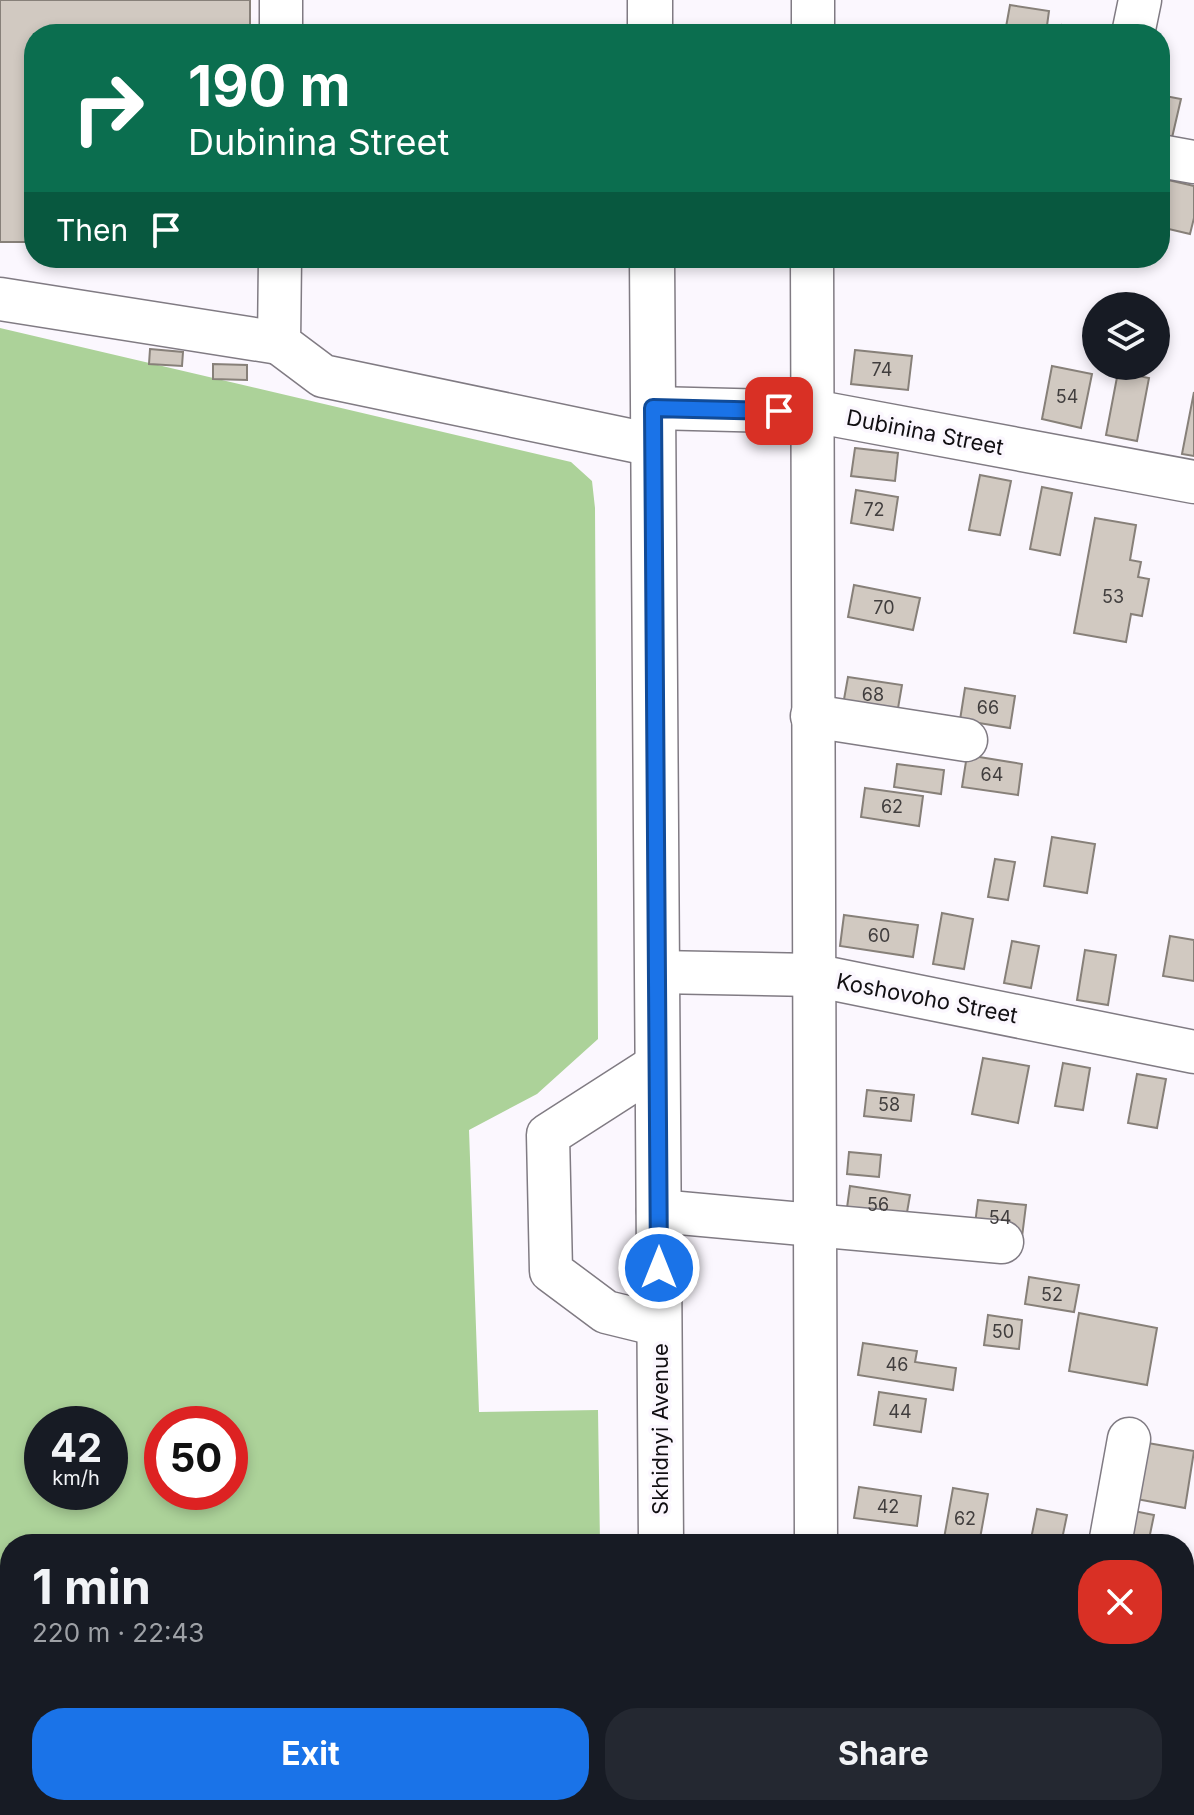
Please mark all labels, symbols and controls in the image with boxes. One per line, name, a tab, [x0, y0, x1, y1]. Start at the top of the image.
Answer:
text: 190 m	[188, 52, 351, 120]
icon: right	[56, 56, 160, 160]
text: Dubinina Street	[188, 120, 449, 164]
icon: arrive	[144, 208, 188, 252]
text: Then	[56, 212, 128, 248]
map controls	[1082, 292, 1170, 380]
button: layers	[1082, 292, 1170, 380]
house number: 74	[872, 359, 892, 380]
pin	[745, 377, 813, 445]
house number: 54	[1056, 386, 1078, 407]
icon: arrive	[757, 389, 801, 433]
street label: Dubinina Street	[844, 404, 1006, 460]
house number: 72	[863, 499, 885, 520]
house number: 53	[1102, 586, 1124, 607]
house number: 70	[873, 597, 895, 618]
house number: 68	[862, 684, 884, 705]
house number: 66	[977, 697, 999, 718]
house number: 64	[981, 764, 1003, 785]
house number: 62	[881, 796, 903, 817]
house number: 60	[868, 925, 890, 946]
street label: Koshovoho Street	[834, 968, 1020, 1028]
house number: 58	[878, 1094, 900, 1115]
house number: 56	[867, 1194, 889, 1215]
house number: 54	[989, 1207, 1011, 1228]
position arrow	[617, 1226, 701, 1310]
house number: 52	[1041, 1284, 1063, 1305]
house number: 50	[992, 1321, 1014, 1342]
street label: Skhidnyi Avenue	[647, 1343, 673, 1515]
house number: 46	[886, 1354, 908, 1375]
house number: 44	[888, 1401, 912, 1422]
speed limit sign: 50	[144, 1406, 248, 1510]
text: 42	[50, 1423, 102, 1472]
text: km/h	[52, 1466, 100, 1490]
house number: 42	[877, 1496, 899, 1517]
house number: 62	[954, 1508, 976, 1529]
text: 1 min	[32, 1557, 151, 1616]
button: close	[1078, 1560, 1162, 1644]
text: 220 m · 22:43	[32, 1617, 204, 1648]
button: Exit	[32, 1708, 589, 1800]
button: Share	[605, 1708, 1162, 1800]

